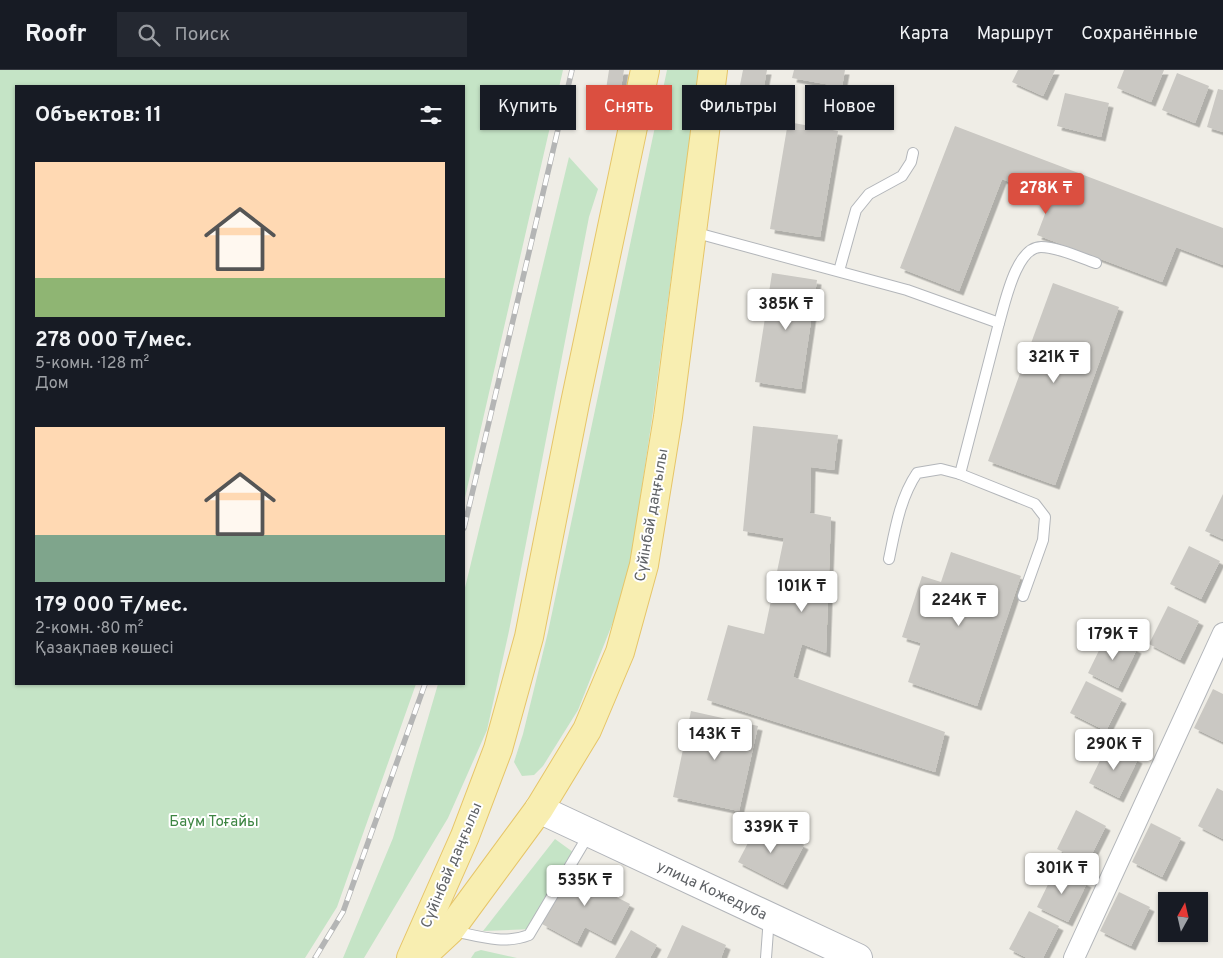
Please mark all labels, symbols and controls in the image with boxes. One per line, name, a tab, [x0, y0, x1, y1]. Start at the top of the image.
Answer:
search box	[117, 12, 467, 57]
text: Roofr	[25, 20, 87, 50]
icon: search	[135, 21, 163, 49]
text: Поиск	[175, 23, 230, 47]
text: Карта	[899, 23, 949, 46]
text: Маршрут	[977, 23, 1053, 46]
text: Сохранённые	[1081, 23, 1198, 46]
chip: Купить	[480, 85, 576, 130]
chip: Снять	[586, 85, 672, 130]
chip: Фильтры	[682, 85, 795, 130]
chip: Новое	[805, 85, 894, 130]
icon: filters	[417, 101, 445, 129]
text: Объектов: 11	[35, 102, 162, 129]
pin: 278K ₸	[1005, 172, 1087, 215]
text: 278K ₸	[1019, 179, 1073, 199]
icon: home	[195, 194, 285, 284]
pin: 385K ₸	[745, 288, 827, 331]
text: 385K ₸	[758, 295, 814, 315]
text: 278 000 ₸/мес.	[35, 327, 192, 354]
pin: 321K ₸	[1013, 342, 1095, 384]
text: 321K ₸	[1028, 348, 1080, 368]
text: 5-комн. · 128 m²	[35, 354, 149, 374]
text: Дом	[35, 374, 69, 394]
street label: Сүйінбай даңғылы	[631, 447, 674, 583]
icon: home	[195, 459, 285, 549]
pin: 101K ₸	[761, 570, 843, 613]
text: 101K ₸	[777, 577, 827, 597]
pin: 224K ₸	[918, 584, 1000, 627]
text: 224K ₸	[931, 591, 987, 611]
text: 179 000 ₸/мес.	[35, 592, 188, 619]
pin: 179K ₸	[1072, 618, 1154, 661]
text: 2-комн. · 80 m²	[35, 619, 144, 639]
text: 179K ₸	[1088, 625, 1138, 645]
text: Қазақпаев көшесі	[35, 639, 174, 659]
pin: 143K ₸	[674, 718, 756, 761]
text: 143K ₸	[689, 725, 741, 745]
pin: 290K ₸	[1073, 728, 1155, 771]
text: 290K ₸	[1086, 735, 1142, 755]
street label: Сүйінбай даңғылы	[417, 800, 487, 931]
pin: 339K ₸	[730, 812, 812, 854]
park label: Баум Тоғайы	[169, 813, 259, 832]
text: 339K ₸	[744, 818, 798, 838]
pin: 301K ₸	[1021, 852, 1103, 895]
street label: улица Кожедуба	[653, 857, 770, 925]
text: 301K ₸	[1036, 859, 1088, 879]
pin: 535K ₸	[544, 864, 626, 907]
text: 535K ₸	[558, 871, 612, 891]
north arrow	[1158, 892, 1208, 942]
map controls	[1158, 892, 1208, 942]

